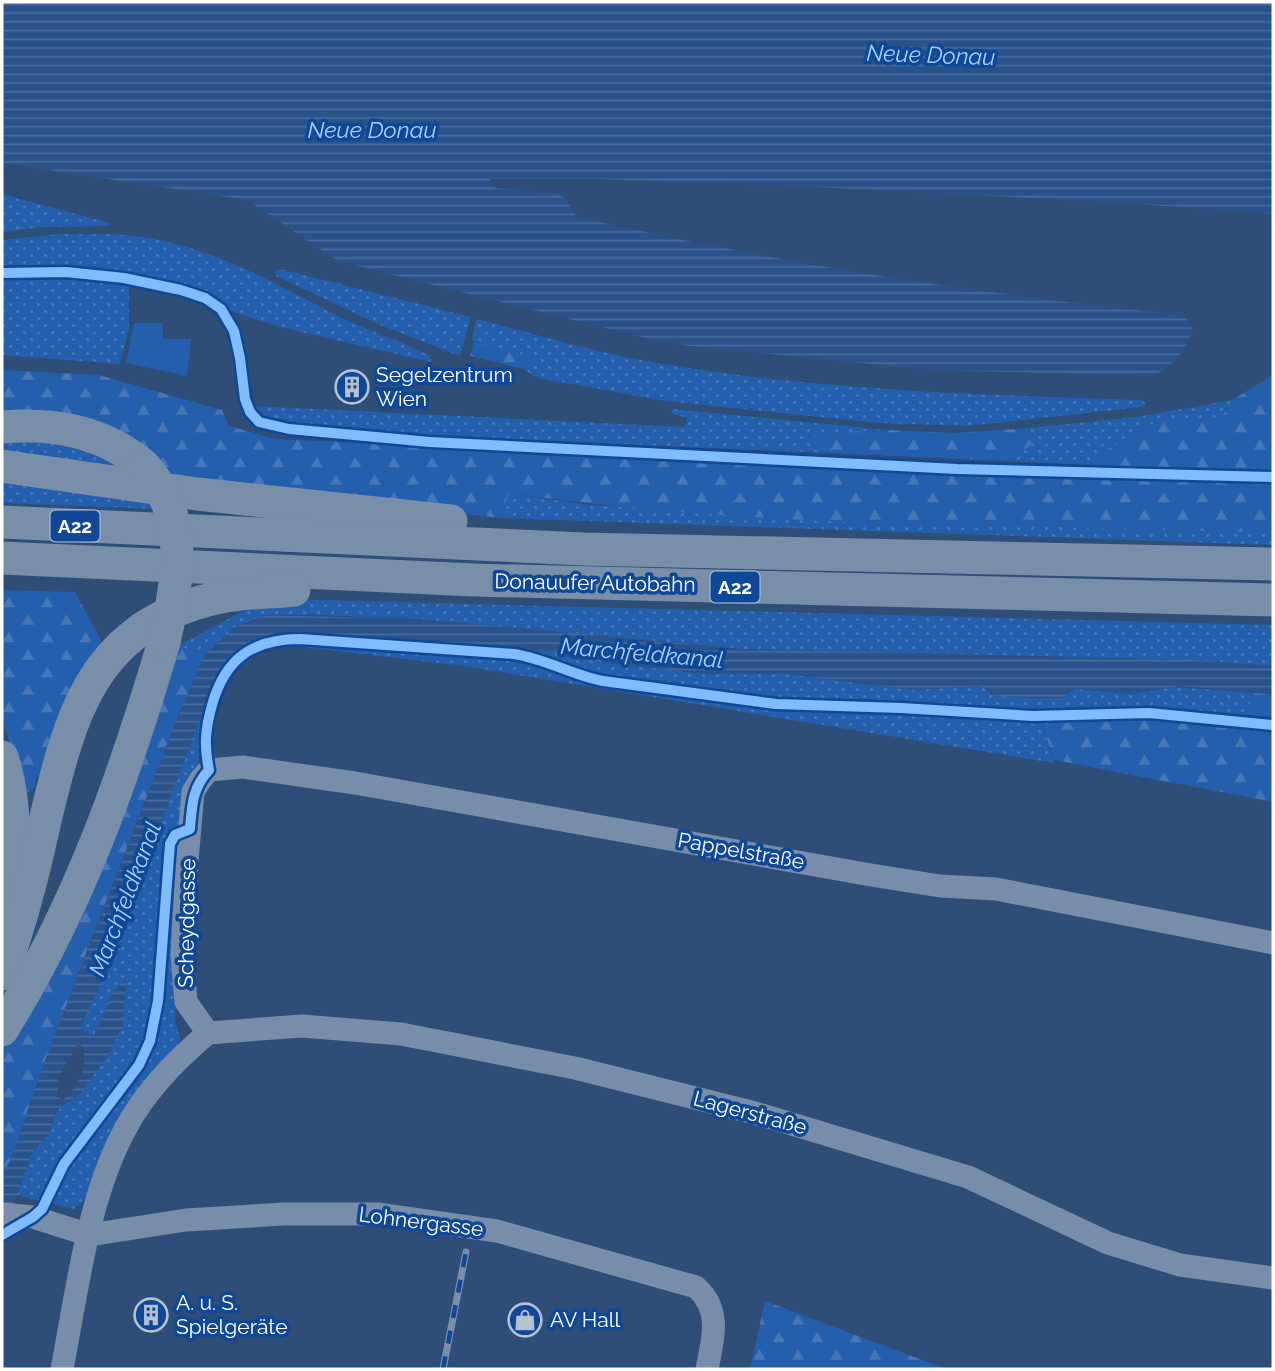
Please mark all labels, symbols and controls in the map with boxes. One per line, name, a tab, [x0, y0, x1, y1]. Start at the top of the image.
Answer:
water label: Neue Donau	[866, 39, 996, 70]
water label: Neue Donau	[308, 116, 437, 143]
place label: Segelzentrum Wien	[376, 362, 513, 411]
building icon: Segelzentrum Wien	[333, 368, 371, 406]
road number: A22	[50, 510, 100, 541]
street label: Donauufer Autobahn	[494, 568, 696, 597]
road number: A22	[710, 572, 760, 602]
water label: Marchfeldkanal	[560, 632, 724, 673]
water label: Marchfeldkanal	[83, 818, 166, 980]
street label: Pappelstraße	[676, 827, 806, 874]
street label: Scheydgasse	[173, 858, 200, 988]
street label: Lagerstraße	[691, 1085, 809, 1140]
street label: Lohnergasse	[357, 1201, 485, 1242]
place label: A. u. S. Spielgeräte	[176, 1290, 288, 1339]
building icon: A. u. S. Spielgeräte	[132, 1296, 170, 1334]
shop icon: AV Hall	[506, 1301, 544, 1339]
place label: AV Hall	[550, 1307, 620, 1332]

